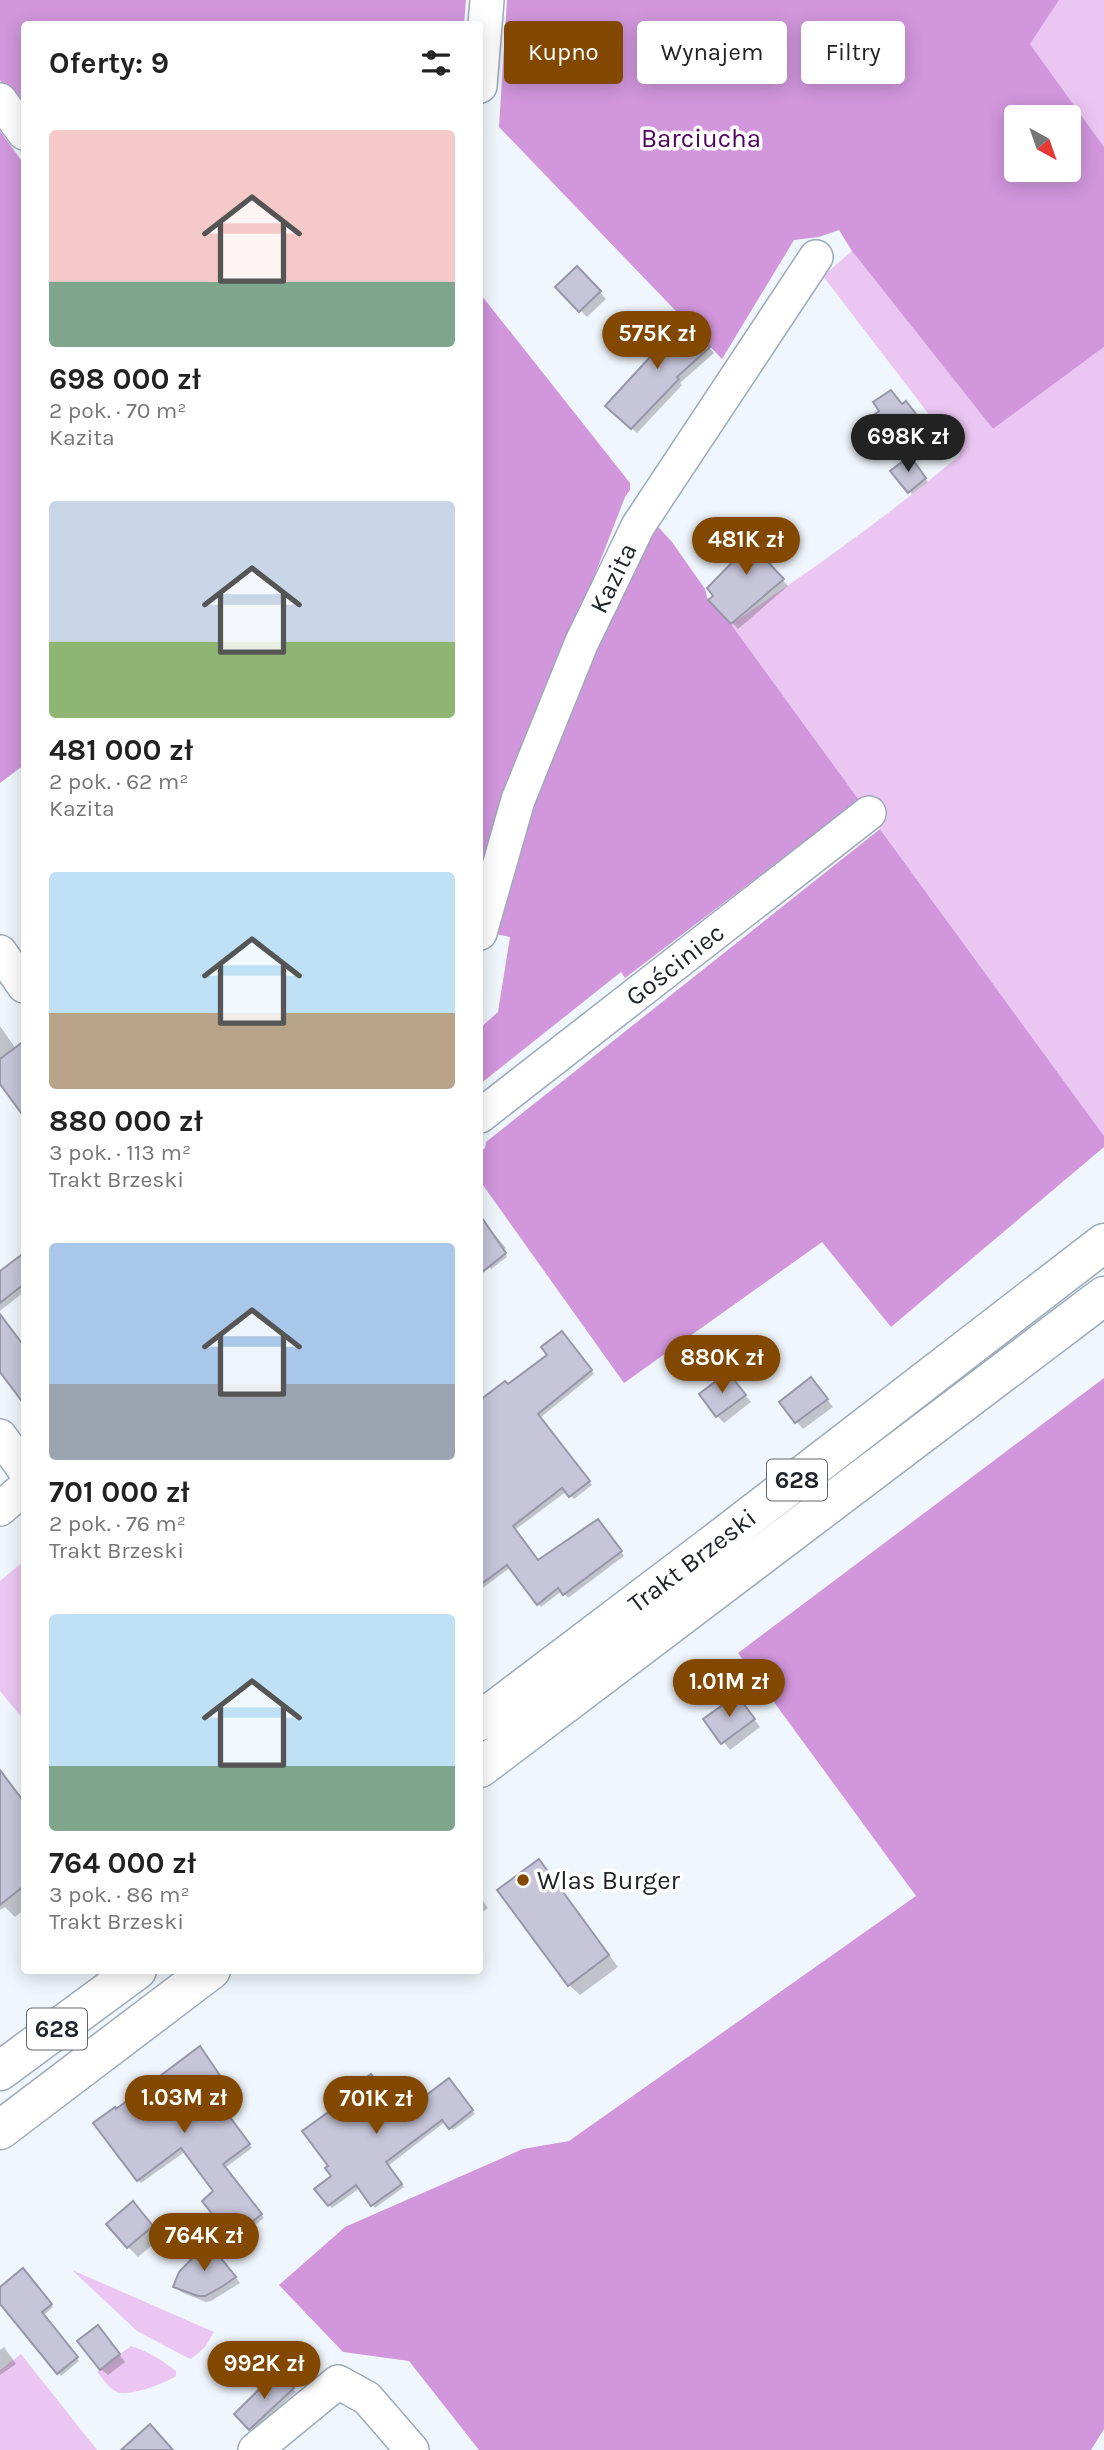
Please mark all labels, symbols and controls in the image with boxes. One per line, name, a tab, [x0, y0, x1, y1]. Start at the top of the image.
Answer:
chip: Kupno	[504, 21, 623, 84]
chip: Wynajem	[637, 21, 787, 84]
chip: Filtry	[801, 21, 905, 84]
icon: filters	[417, 44, 455, 82]
text: Oferty: 9	[49, 45, 169, 81]
north arrow	[1004, 105, 1082, 182]
map controls	[1004, 105, 1081, 182]
park label: Barciucha	[641, 123, 761, 154]
icon: home	[189, 176, 315, 302]
pin: 575K zł	[592, 312, 722, 371]
text: 575K zł	[618, 320, 696, 347]
text: 698 000 zł	[49, 361, 201, 397]
text: 2 pok. · 70 m²	[49, 397, 187, 424]
pin: 698K zł	[843, 414, 973, 474]
text: 698K zł	[867, 423, 949, 450]
text: Kazita	[49, 424, 115, 451]
pin: 481K zł	[681, 518, 811, 577]
text: 481K zł	[708, 526, 784, 553]
street label: Kazita	[583, 538, 643, 618]
icon: home	[189, 547, 315, 673]
text: 481 000 zł	[49, 732, 193, 768]
text: 2 pok. · 62 m²	[49, 768, 189, 795]
text: Kazita	[49, 795, 115, 822]
street label: Gościniec	[620, 916, 730, 1012]
icon: home	[189, 918, 315, 1044]
text: 880 000 zł	[49, 1103, 203, 1139]
text: 3 pok. · 113 m²	[49, 1139, 191, 1166]
text: Trakt Brzeski	[49, 1166, 184, 1193]
icon: home	[189, 1289, 315, 1415]
pin: 880K zł	[657, 1336, 787, 1395]
text: 880K zł	[680, 1344, 764, 1371]
road number: 628	[767, 1460, 827, 1500]
text: 701 000 zł	[49, 1474, 190, 1510]
street label: Trakt Brzeski	[622, 1502, 762, 1619]
text: 2 pok. · 76 m²	[49, 1510, 186, 1537]
text: Trakt Brzeski	[49, 1537, 184, 1564]
icon: home	[189, 1660, 315, 1786]
pin: 1.01M zł	[657, 1660, 801, 1719]
text: 1.01M zł	[689, 1668, 769, 1695]
text: 764 000 zł	[49, 1845, 196, 1881]
place label: Wlas Burger	[537, 1865, 681, 1896]
marker: Wlas Burger	[515, 1872, 531, 1888]
text: 3 pok. · 86 m²	[49, 1881, 190, 1908]
text: Trakt Brzeski	[49, 1908, 184, 1935]
road number: 628	[27, 2008, 87, 2050]
pin: 1.03M zł	[112, 2076, 256, 2135]
pin: 701K zł	[311, 2076, 441, 2136]
text: 1.03M zł	[141, 2084, 227, 2111]
text: 701K zł	[339, 2085, 413, 2112]
pin: 764K zł	[139, 2214, 269, 2273]
text: 764K zł	[165, 2222, 243, 2249]
pin: 992K zł	[199, 2342, 329, 2401]
text: 992K zł	[223, 2350, 305, 2377]

